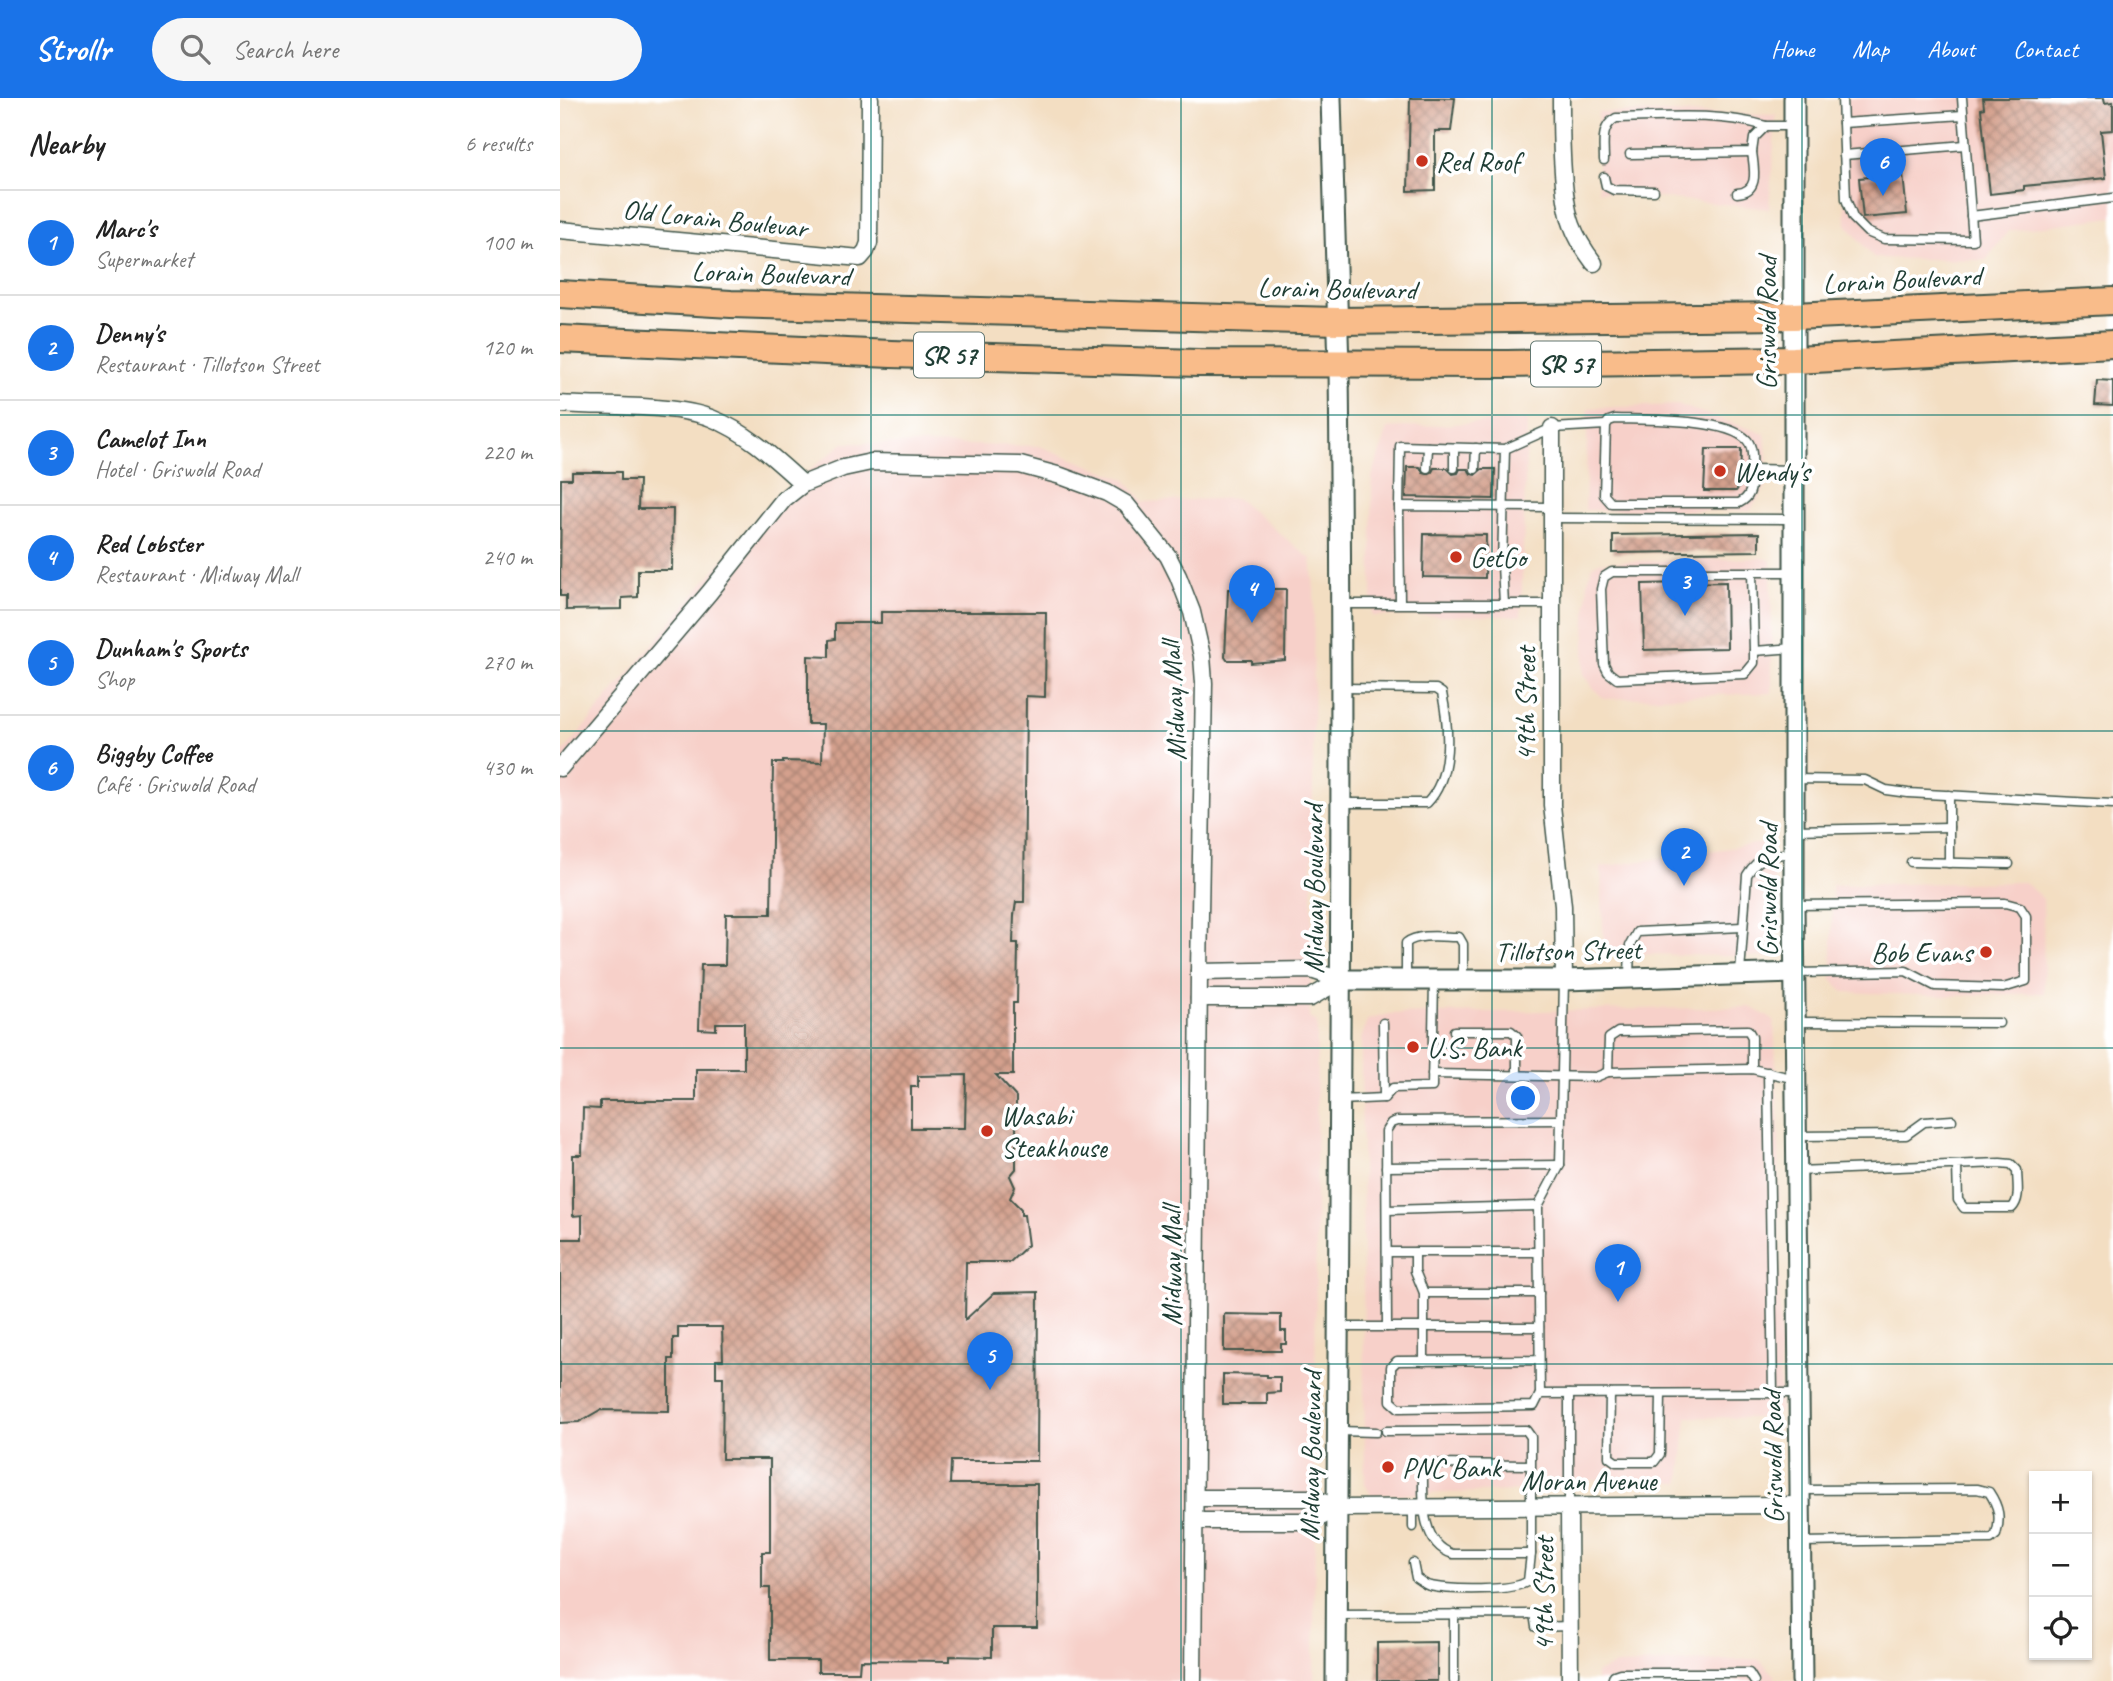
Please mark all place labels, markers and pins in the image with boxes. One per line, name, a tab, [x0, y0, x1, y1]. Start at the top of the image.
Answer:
pin: 6	[1860, 138, 1906, 196]
place label: Red Roof	[1436, 144, 1525, 179]
marker: Red Roof	[1414, 153, 1430, 169]
place label: Wendy's	[1734, 454, 1812, 489]
marker: Wendy's	[1712, 463, 1728, 479]
place label: GetGo	[1470, 540, 1529, 575]
marker: GetGo	[1448, 549, 1464, 565]
pin: 3	[1662, 558, 1708, 616]
pin: 4	[1229, 565, 1275, 623]
pin: 2	[1661, 828, 1707, 886]
place label: Bob Evans	[1871, 935, 1974, 970]
marker: Bob Evans	[1978, 944, 1994, 960]
place label: U.S. Bank	[1427, 1030, 1523, 1065]
marker: U.S. Bank	[1405, 1039, 1421, 1055]
place label: Wasabi Steakhouse	[1001, 1098, 1108, 1165]
marker: Wasabi Steakhouse	[979, 1123, 995, 1139]
pin: 1	[1595, 1244, 1641, 1302]
pin: 5	[967, 1332, 1013, 1390]
place label: PNC Bank	[1402, 1450, 1503, 1485]
marker: PNC Bank	[1380, 1459, 1396, 1475]

